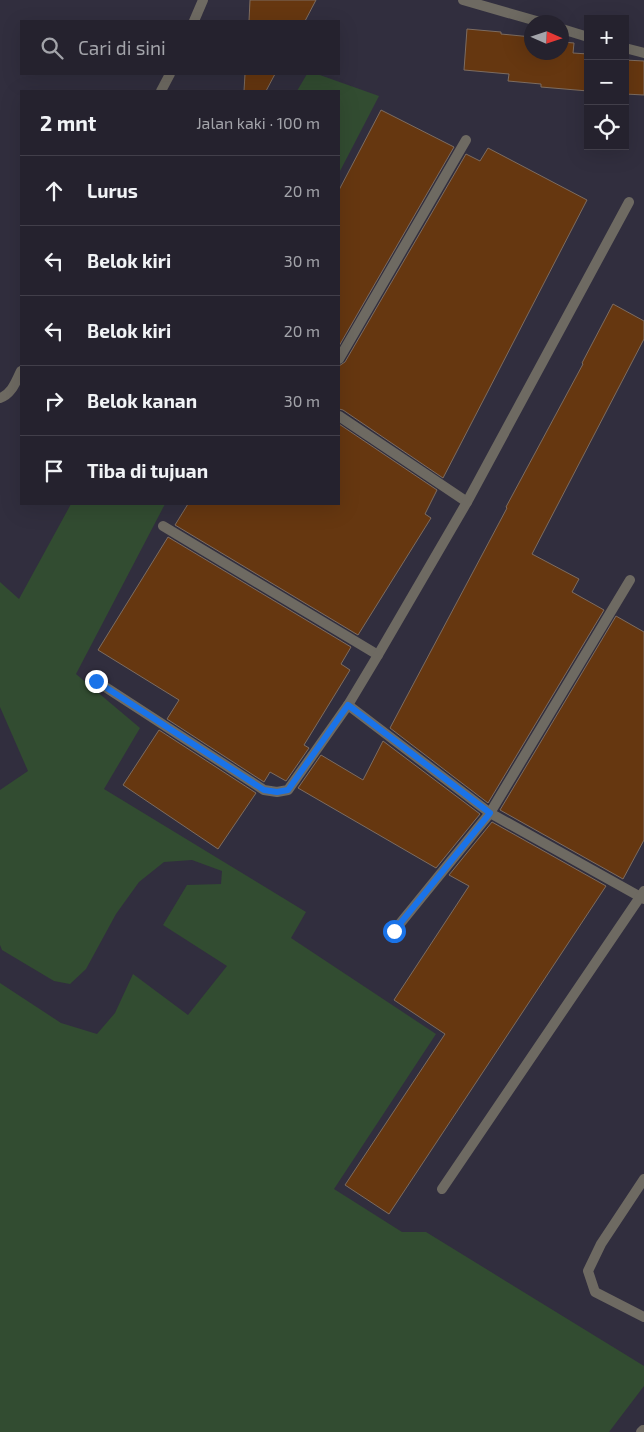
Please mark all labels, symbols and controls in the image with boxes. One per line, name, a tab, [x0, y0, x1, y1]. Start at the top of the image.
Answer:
north arrow	[524, 15, 569, 60]
map controls	[584, 15, 629, 150]
button: +	[584, 15, 629, 60]
search box	[20, 20, 340, 75]
icon: search	[38, 34, 66, 62]
text: Cari di sini	[78, 36, 166, 59]
button: −	[584, 60, 629, 105]
button: locate	[584, 105, 629, 150]
text: 2 mnt	[40, 110, 96, 135]
text: Jalan kaki · 100 m	[196, 113, 320, 132]
icon: ahead	[40, 177, 68, 205]
text: Lurus	[87, 179, 138, 202]
text: 20 m	[284, 181, 320, 200]
icon: left	[40, 247, 68, 275]
text: Belok kiri	[87, 249, 171, 272]
text: 30 m	[284, 251, 320, 270]
icon: left	[40, 317, 68, 345]
text: Belok kiri	[87, 319, 171, 342]
text: 20 m	[284, 321, 320, 340]
icon: right	[40, 387, 68, 415]
text: Belok kanan	[87, 389, 197, 412]
text: 30 m	[284, 391, 320, 410]
icon: arrive	[40, 457, 68, 485]
text: Tiba di tujuan	[87, 459, 208, 482]
route end	[85, 670, 108, 693]
route start	[383, 920, 406, 943]

